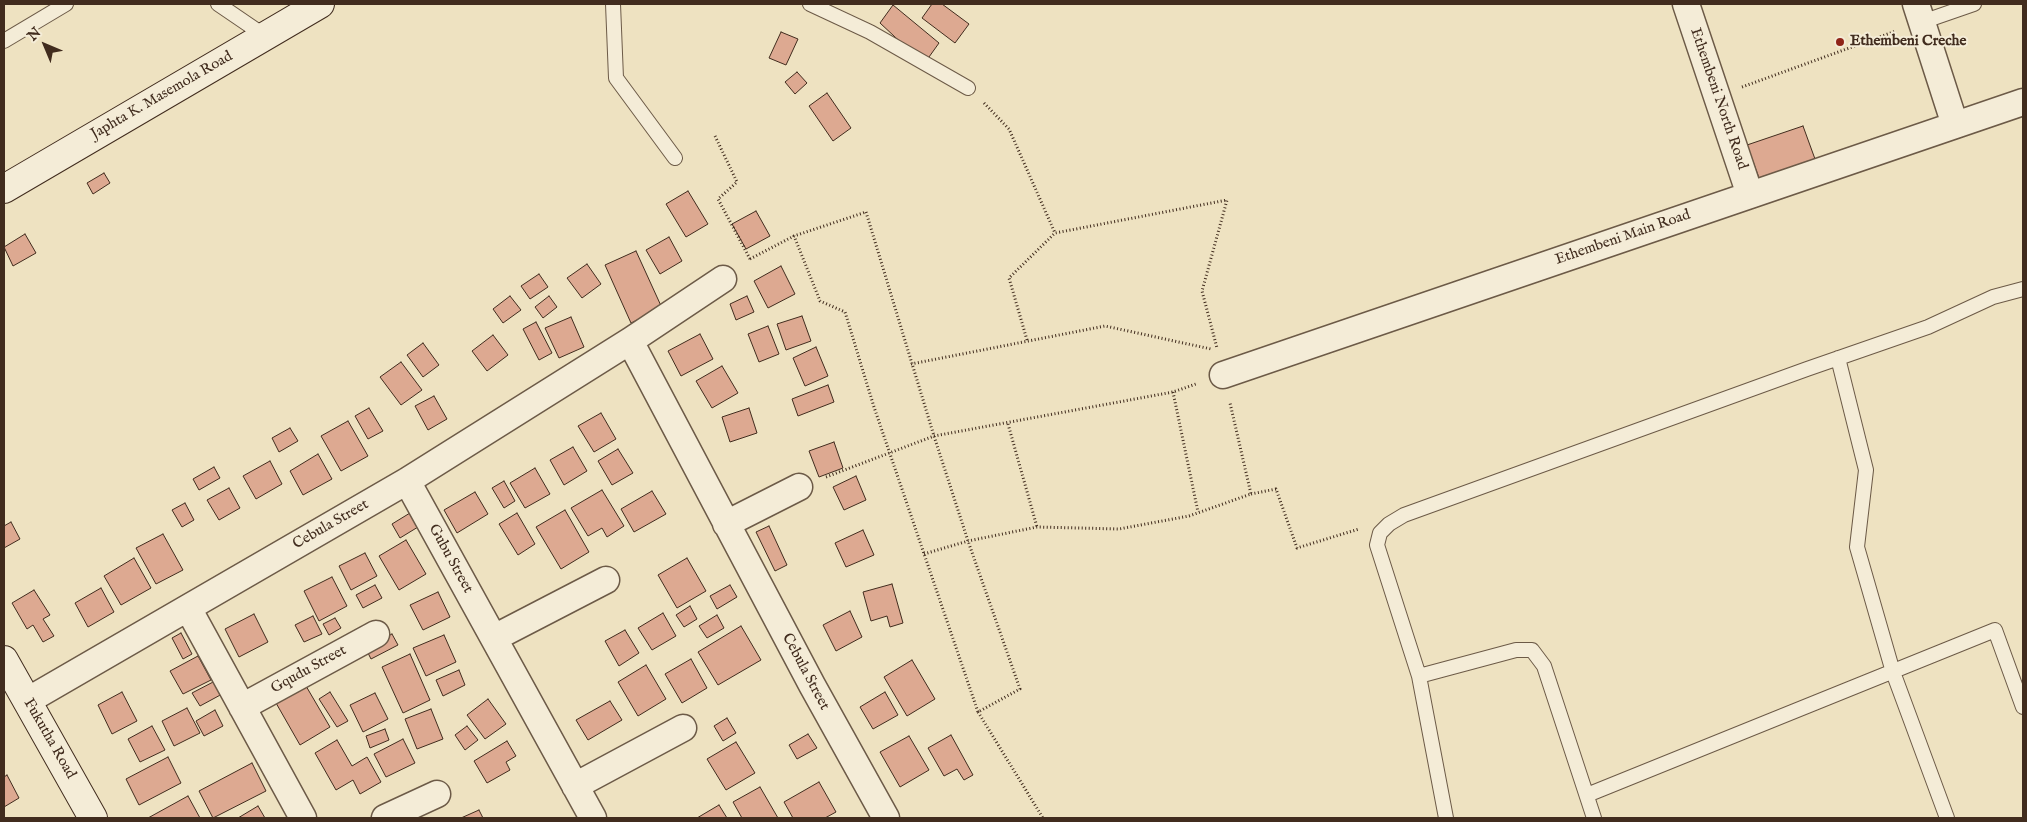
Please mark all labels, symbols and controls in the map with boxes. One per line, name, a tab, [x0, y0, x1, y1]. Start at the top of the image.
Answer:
north arrow	[20, 20, 70, 70]
text: N	[24, 24, 45, 45]
street label: Ethembeni North Road	[1685, 26, 1751, 172]
place label: Ethembeni Creche	[1850, 33, 1966, 51]
marker: Ethembeni Creche	[1834, 36, 1846, 48]
street label: Japhta K. Masemola Road	[88, 48, 236, 144]
street label: Ethembeni Main Road	[1553, 206, 1693, 270]
street label: Cebula Street	[290, 496, 372, 554]
street label: Gubu Street	[424, 521, 476, 597]
street label: Cebula Street	[777, 630, 833, 714]
street label: Gqudu Street	[268, 642, 350, 698]
street label: Fukutha Road	[19, 696, 79, 782]

